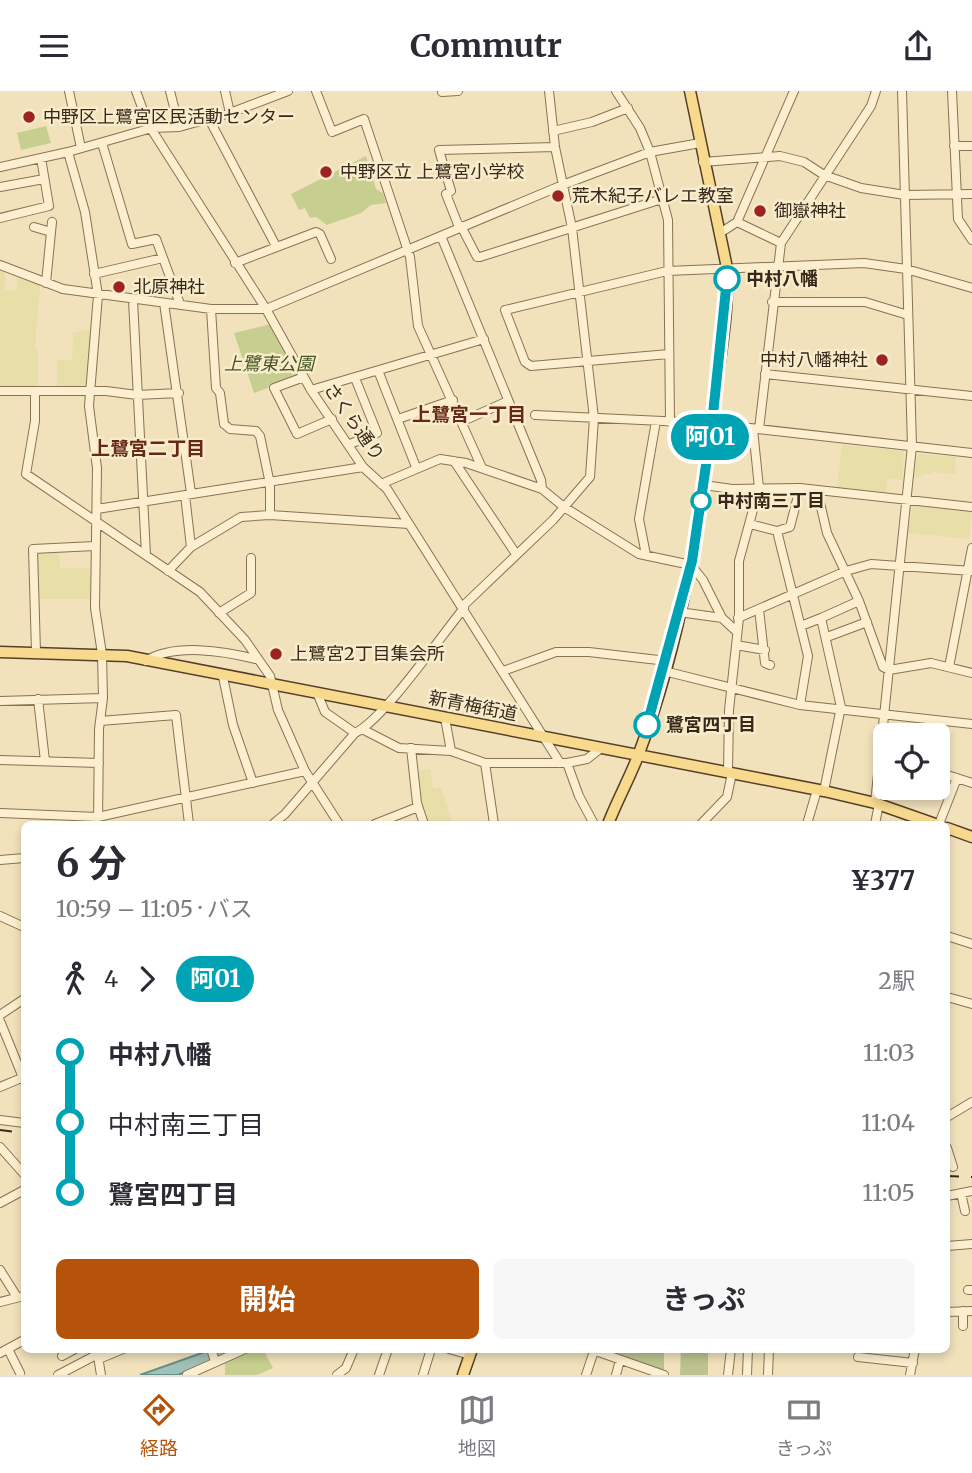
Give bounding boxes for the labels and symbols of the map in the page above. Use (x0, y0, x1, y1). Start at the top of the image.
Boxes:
place label: 中野区上鷺宮区民活動センター (43, 105, 295, 128)
marker: 中野区上鷺宮区民活動センター (21, 109, 37, 125)
place label: 中野区立 上鷺宮小学校 (340, 160, 524, 183)
marker: 中野区立 上鷺宮小学校 (318, 164, 334, 180)
place label: 荒木紀子バレエ教室 (572, 184, 734, 207)
marker: 荒木紀子バレエ教室 (550, 188, 566, 204)
place label: 御嶽神社 (774, 199, 846, 222)
marker: 御嶽神社 (752, 203, 768, 219)
marker: 中村八幡 (714, 266, 740, 292)
place label: 中村八幡 (746, 267, 818, 290)
place label: 北原神社 (133, 275, 205, 298)
marker: 北原神社 (111, 279, 127, 295)
place label: 中村八幡神社 (760, 348, 868, 371)
park label: 上鷺東公園 (224, 352, 317, 375)
marker: 中村八幡神社 (874, 352, 890, 368)
street label: さくら通り (319, 378, 390, 465)
district label: 上鷺宮一丁目 (412, 402, 526, 426)
line badge: 阿01 (670, 414, 750, 460)
district label: 上鷺宮二丁目 (91, 436, 205, 460)
place label: 中村南三丁目 (717, 489, 825, 512)
marker: 中村南三丁目 (691, 491, 711, 511)
place label: 上鷺宮2丁目集会所 (290, 642, 445, 665)
marker: 上鷺宮2丁目集会所 (268, 646, 284, 662)
street label: 新青梅街道 (427, 686, 519, 725)
marker: 鷺宮四丁目 (634, 712, 660, 738)
place label: 鷺宮四丁目 (666, 713, 756, 736)

